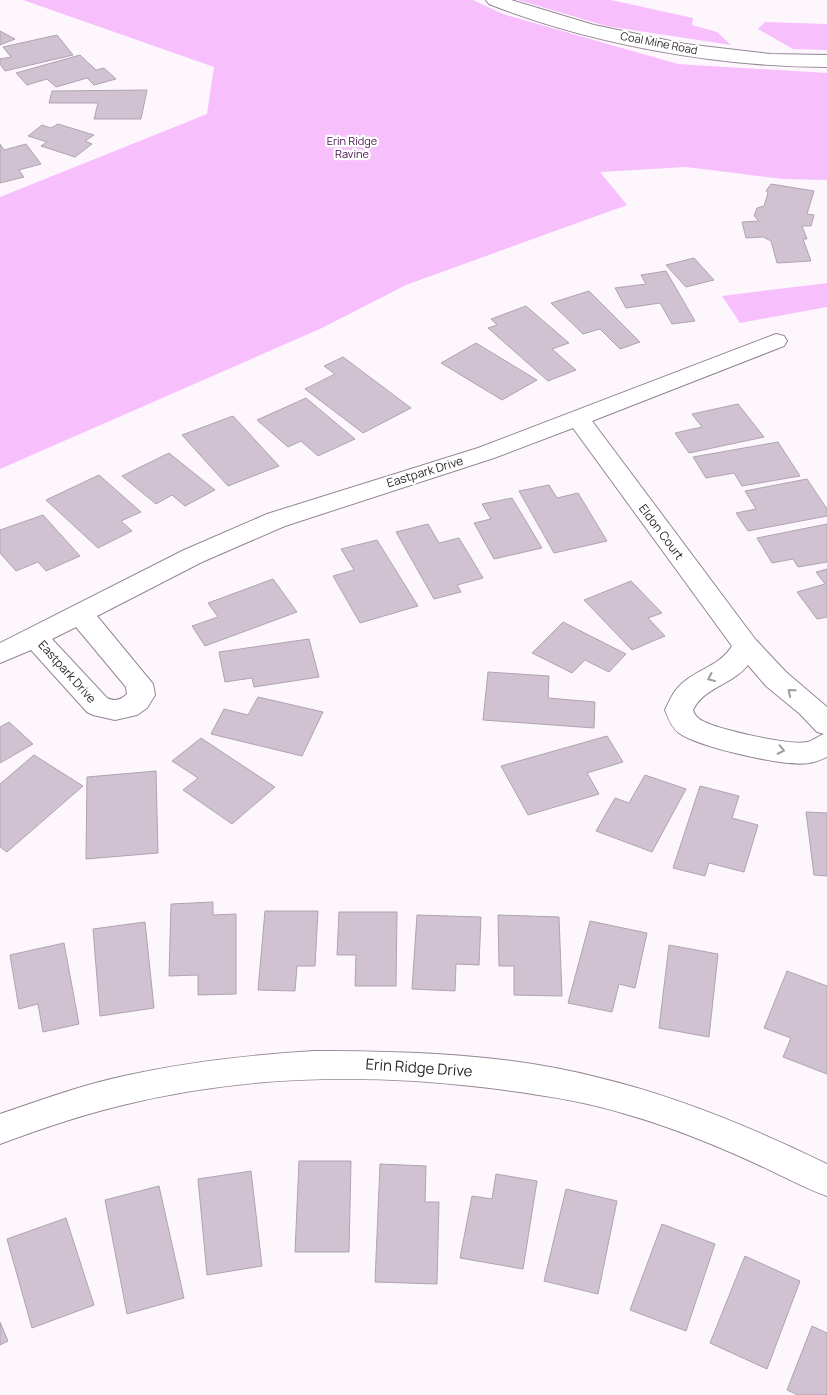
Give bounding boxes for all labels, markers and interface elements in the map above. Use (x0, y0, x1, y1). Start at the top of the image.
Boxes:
street label: Coal Mine Road (619, 28, 699, 57)
park label: Erin Ridge Ravine (327, 133, 378, 161)
street label: Eastpark Drive (385, 452, 465, 491)
street label: Eldon Court (635, 500, 688, 563)
street label: Eastpark Drive (35, 637, 100, 707)
one-way arrow (707, 671, 716, 682)
one-way arrow (788, 689, 797, 698)
one-way arrow (776, 744, 785, 755)
street label: Erin Ridge Drive (365, 1053, 473, 1082)

